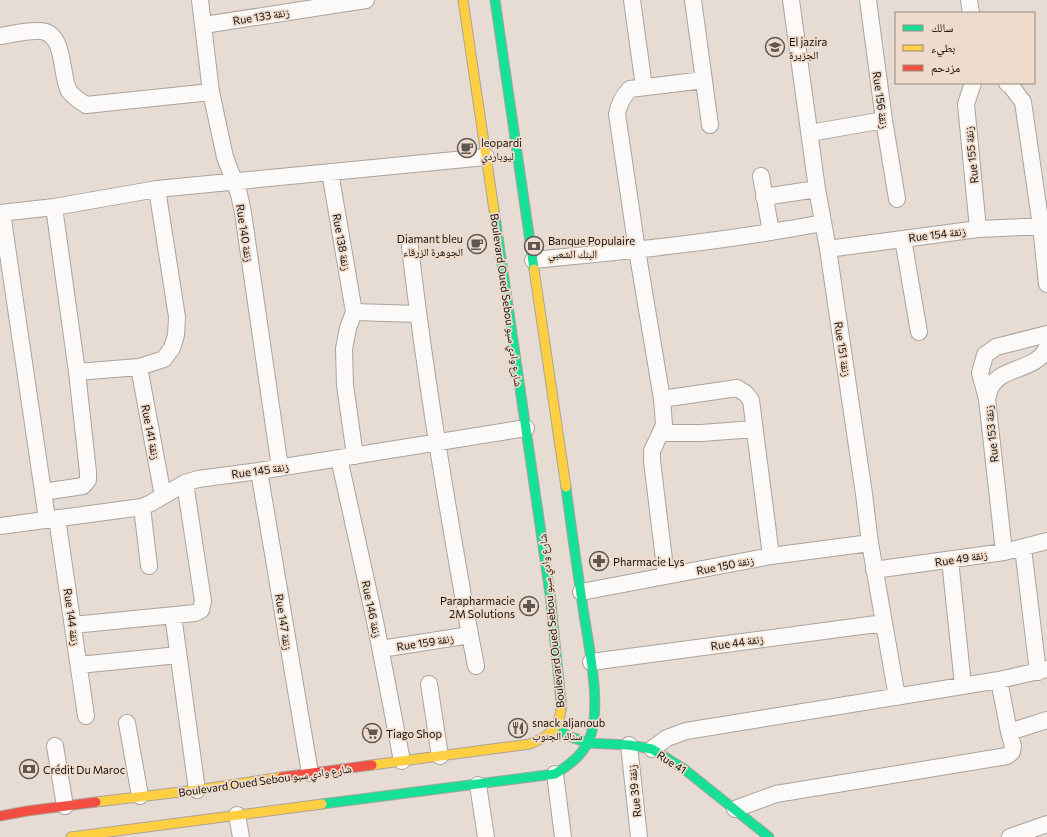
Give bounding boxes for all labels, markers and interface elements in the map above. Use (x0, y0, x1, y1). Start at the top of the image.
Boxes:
street label: Rue 133 زنقة (232, 5, 290, 27)
legend (895, 12, 1035, 84)
text: سالك (931, 20, 953, 34)
place label: El jazira الجزيرة (789, 35, 827, 61)
school or university icon: El jazira الجزيرة (764, 36, 786, 58)
text: بطيء (931, 40, 955, 58)
text: مزدحم (931, 60, 960, 76)
street label: Rue 156 زنقة (871, 71, 891, 129)
street label: Rue 155 زنقة (962, 126, 980, 184)
place label: leopardi ليوباردي (481, 136, 522, 164)
cafe icon: leopardi ليوباردي (456, 137, 478, 159)
street label: Rue 140 زنقة (234, 203, 256, 263)
street label: Rue 138 زنقة (331, 212, 353, 272)
street label: Boulevard Oued Sebou شارع وادي سبو (486, 212, 526, 388)
street label: Rue 154 زنقة (908, 224, 966, 244)
place label: Diamant bleu الجوهرة الزرقاء (397, 232, 463, 258)
cafe icon: Diamant bleu الجوهرة الزرقاء (466, 233, 488, 255)
place label: Banque Populaire البنك الشعبي (548, 234, 635, 262)
bank icon: Banque Populaire البنك الشعبي (523, 235, 545, 257)
street label: Rue 151 زنقة (832, 320, 854, 378)
street label: Rue 141 زنقة (139, 403, 163, 461)
street label: Rue 153 زنقة (982, 405, 1000, 463)
street label: Rue 145 زنقة (231, 460, 289, 480)
street label: Boulevard Oued Sebou شارع وادي سبو (535, 533, 569, 709)
street label: Rue 49 زنقة (934, 547, 988, 569)
pharmacy icon: Pharmacie Lys (588, 550, 610, 572)
street label: Rue 150 زنقة (695, 553, 755, 577)
place label: Pharmacie Lys (613, 555, 685, 568)
street label: Rue 146 زنقة (360, 579, 384, 639)
street label: Rue 144 زنقة (62, 587, 82, 647)
street label: Rue 147 زنقة (273, 593, 295, 651)
place label: Parapharmacie 2M Solutions (440, 594, 515, 620)
pharmacy icon: Parapharmacie 2M Solutions (518, 595, 540, 617)
street label: Rue 159 زنقة (396, 631, 454, 653)
street label: Rue 44 زنقة (710, 632, 764, 652)
place label: snack aljanoub سناك الجنوب (532, 716, 605, 742)
restaurant icon: snack aljanoub سناك الجنوب (507, 717, 529, 739)
supermarket icon: Tiago Shop (361, 722, 383, 744)
place label: Tiago Shop (386, 727, 442, 740)
street label: Rue 41 (655, 748, 689, 776)
bank icon: Crédit Du Maroc (18, 758, 40, 780)
street label: Boulevard Oued Sebou شارع وادي سبو (177, 761, 353, 801)
place label: Crédit Du Maroc (43, 763, 125, 776)
street label: Rue 39 زنقة (625, 764, 643, 818)

